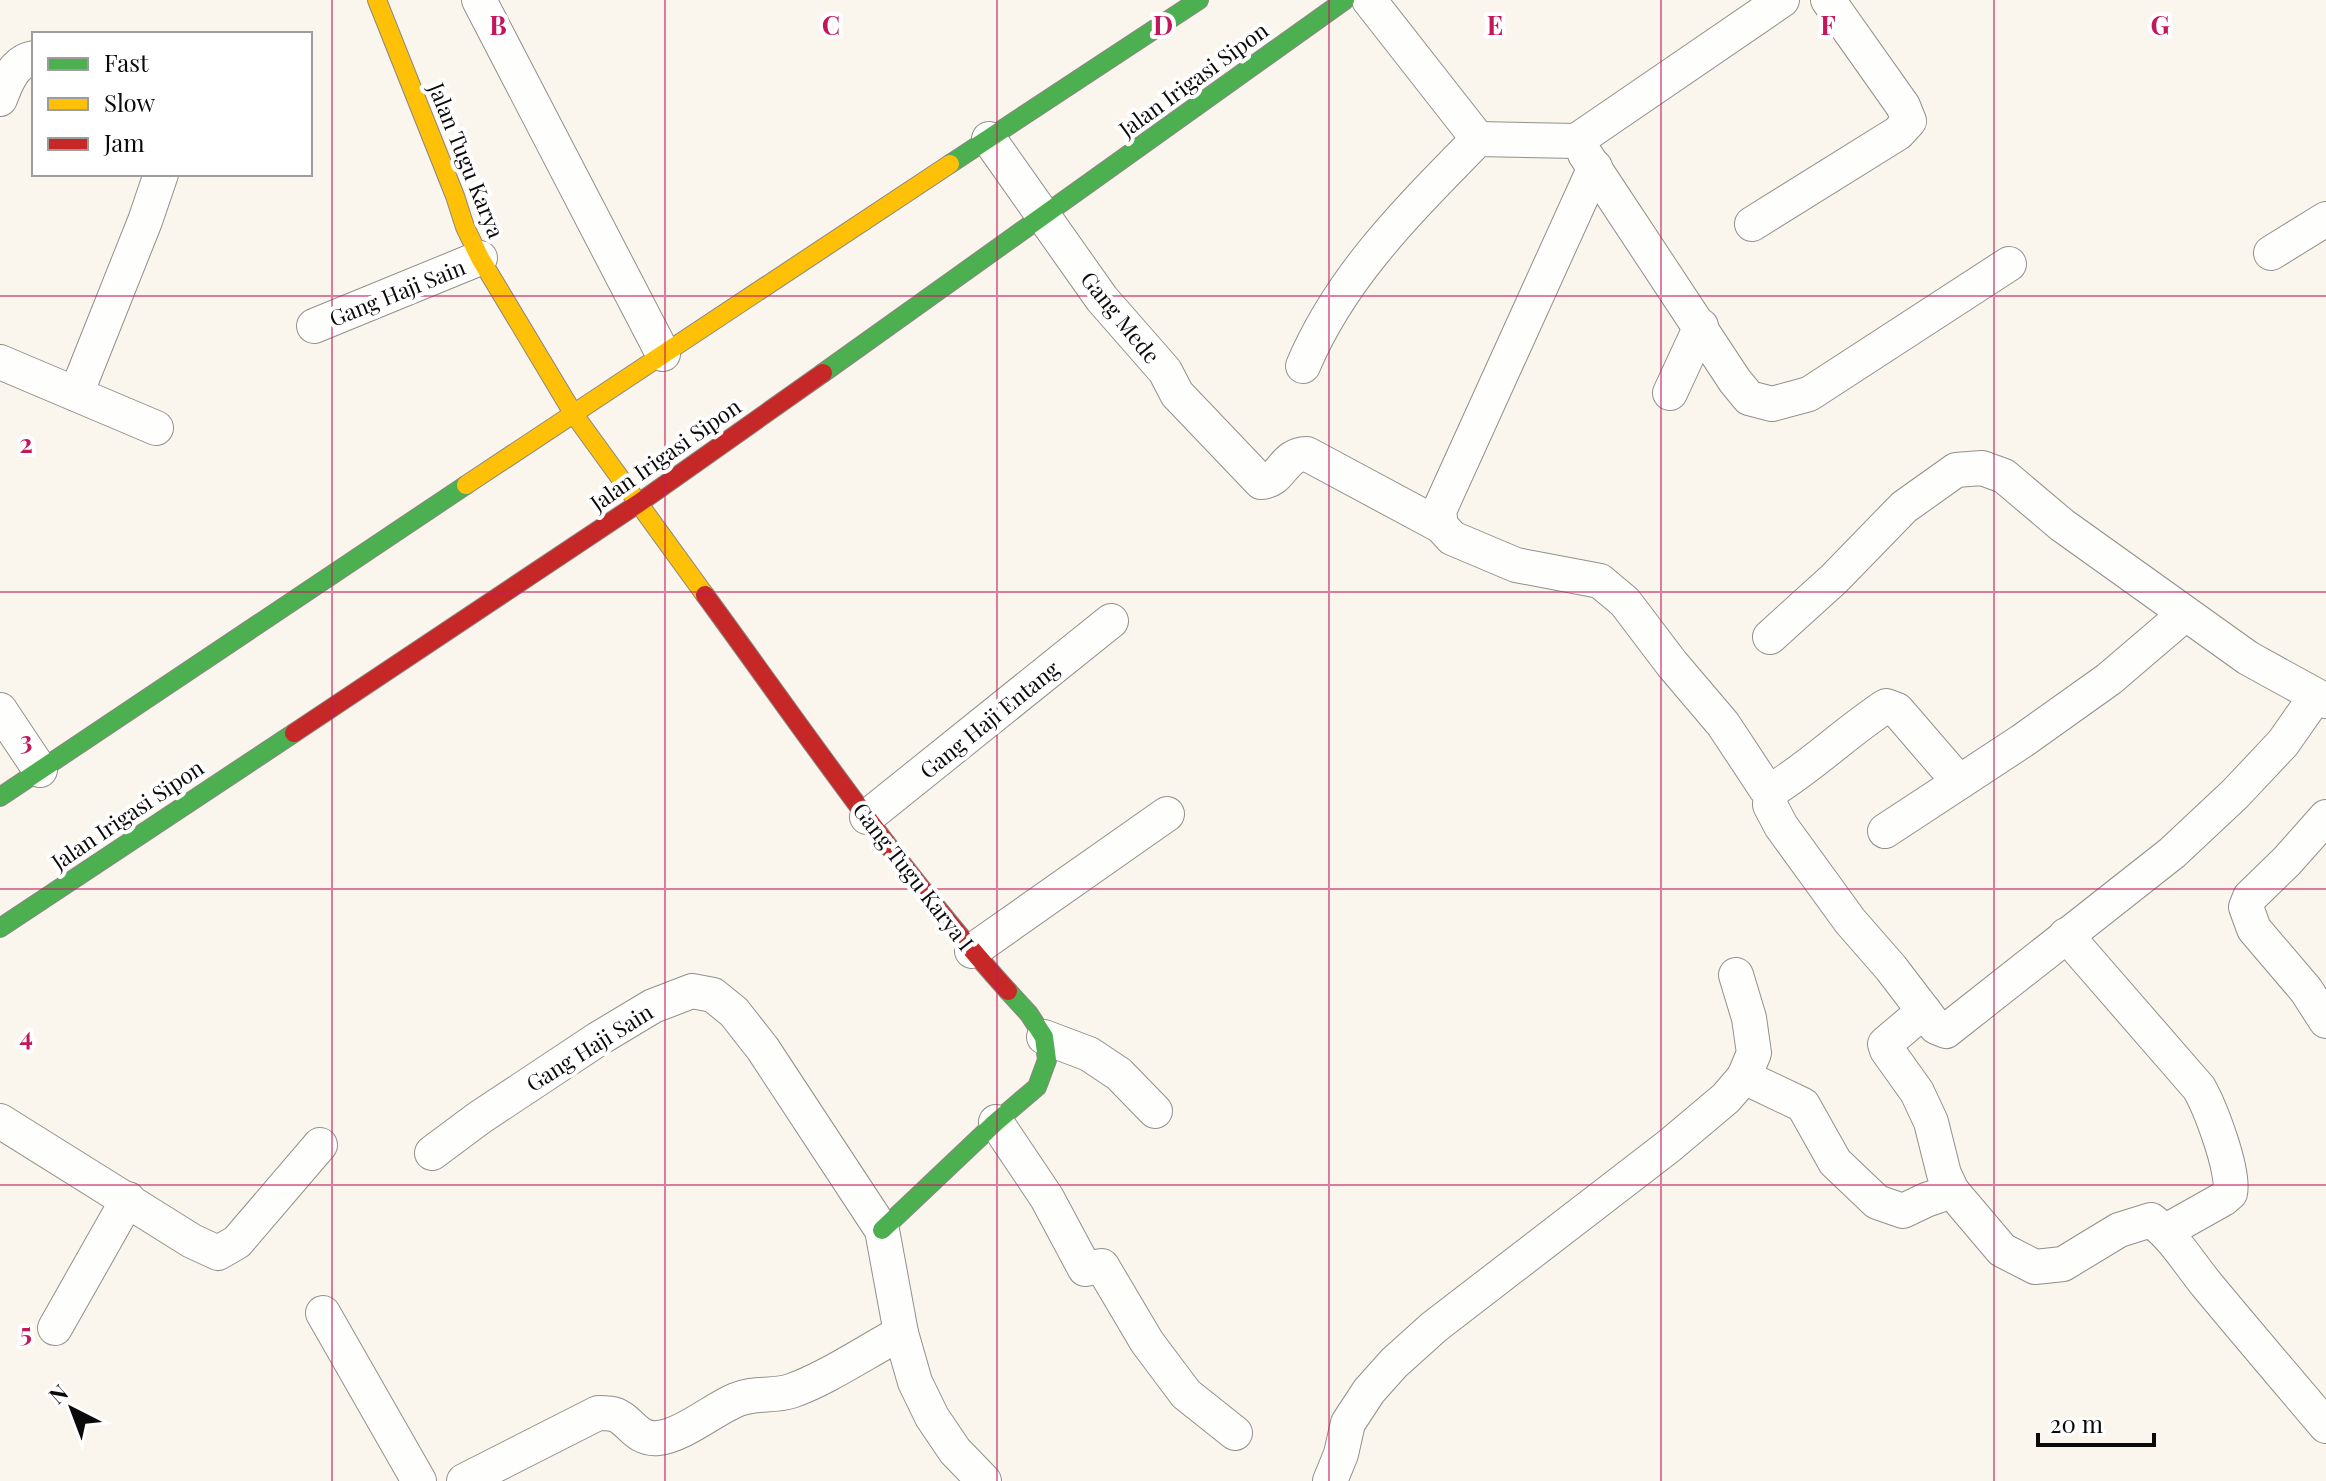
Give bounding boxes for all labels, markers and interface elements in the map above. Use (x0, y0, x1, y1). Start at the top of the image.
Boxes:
text: B (489, 7, 507, 42)
text: C (822, 7, 840, 42)
text: D (1153, 7, 1173, 42)
text: E (1487, 7, 1503, 42)
text: F (1820, 7, 1836, 42)
text: G (2150, 7, 2170, 42)
street label: Jalan Irigasi Sipon (1112, 15, 1274, 144)
legend (32, 32, 312, 176)
text: Fast (104, 46, 149, 78)
street label: Jalan Tugu Karya (422, 77, 512, 242)
text: Slow (104, 86, 156, 118)
text: Jam (103, 126, 145, 158)
street label: Gang Haji Sain (325, 251, 469, 333)
street label: Gang Mede (1075, 265, 1167, 369)
street label: Jalan Irigasi Sipon (583, 391, 746, 518)
text: 2 (19, 425, 33, 460)
street label: Gang Haji Entang (913, 653, 1065, 785)
text: 3 (20, 722, 32, 757)
street label: Jalan Irigasi Sipon (44, 752, 209, 877)
street label: Gang Tugu Karya I (847, 796, 981, 956)
street label: Gang Haji Sain (520, 996, 658, 1098)
text: 4 (19, 1018, 33, 1053)
text: 5 (20, 1314, 32, 1349)
north arrow (32, 1369, 112, 1449)
text: N (42, 1377, 74, 1410)
scale bar (2038, 1397, 2154, 1447)
text: 20 m (2050, 1407, 2103, 1439)

